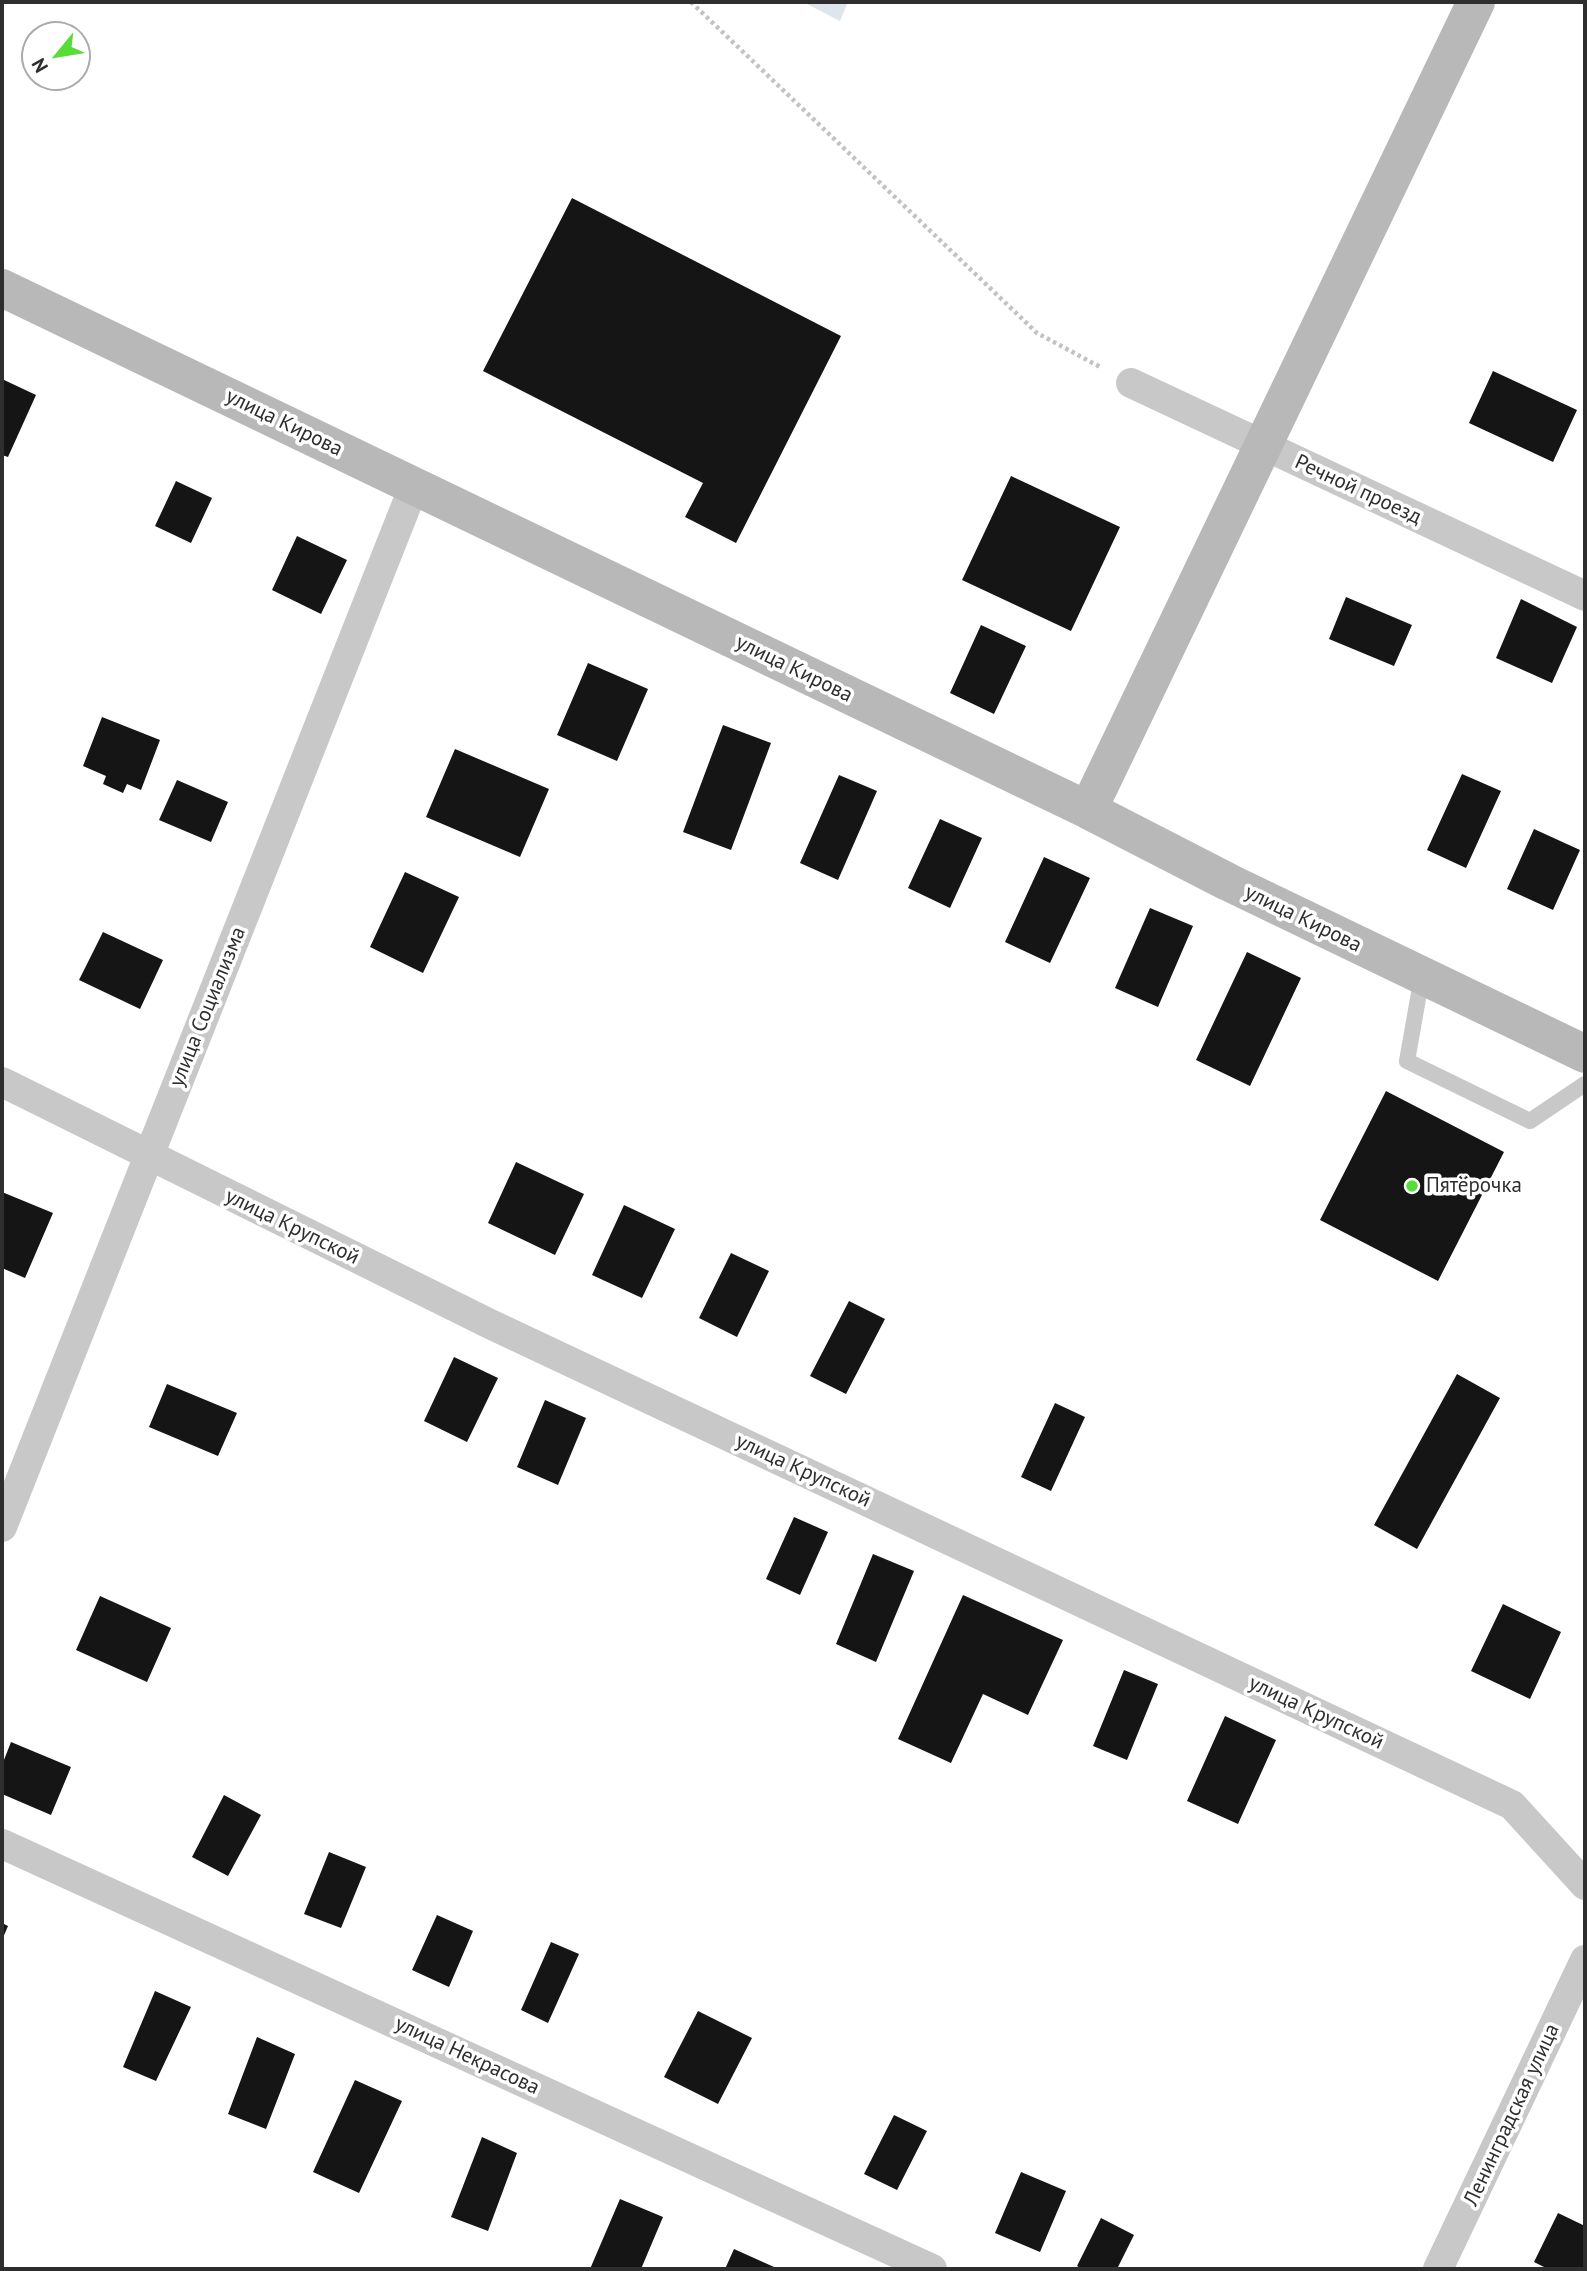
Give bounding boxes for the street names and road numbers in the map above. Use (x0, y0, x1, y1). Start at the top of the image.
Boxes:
street label: улица Кирова (221, 384, 347, 462)
street label: Речной проезд (1291, 450, 1425, 530)
street label: улица Кирова (731, 630, 857, 708)
street label: улица Кирова (1240, 880, 1366, 958)
street label: улица Социализма (164, 923, 252, 1091)
street label: улица Крупской (221, 1184, 363, 1270)
street label: улица Крупской (732, 1429, 874, 1513)
street label: улица Крупской (1245, 1671, 1387, 1755)
street label: улица Некрасова (391, 2011, 543, 2101)
street label: Ленинградская улица (1459, 2020, 1565, 2210)

